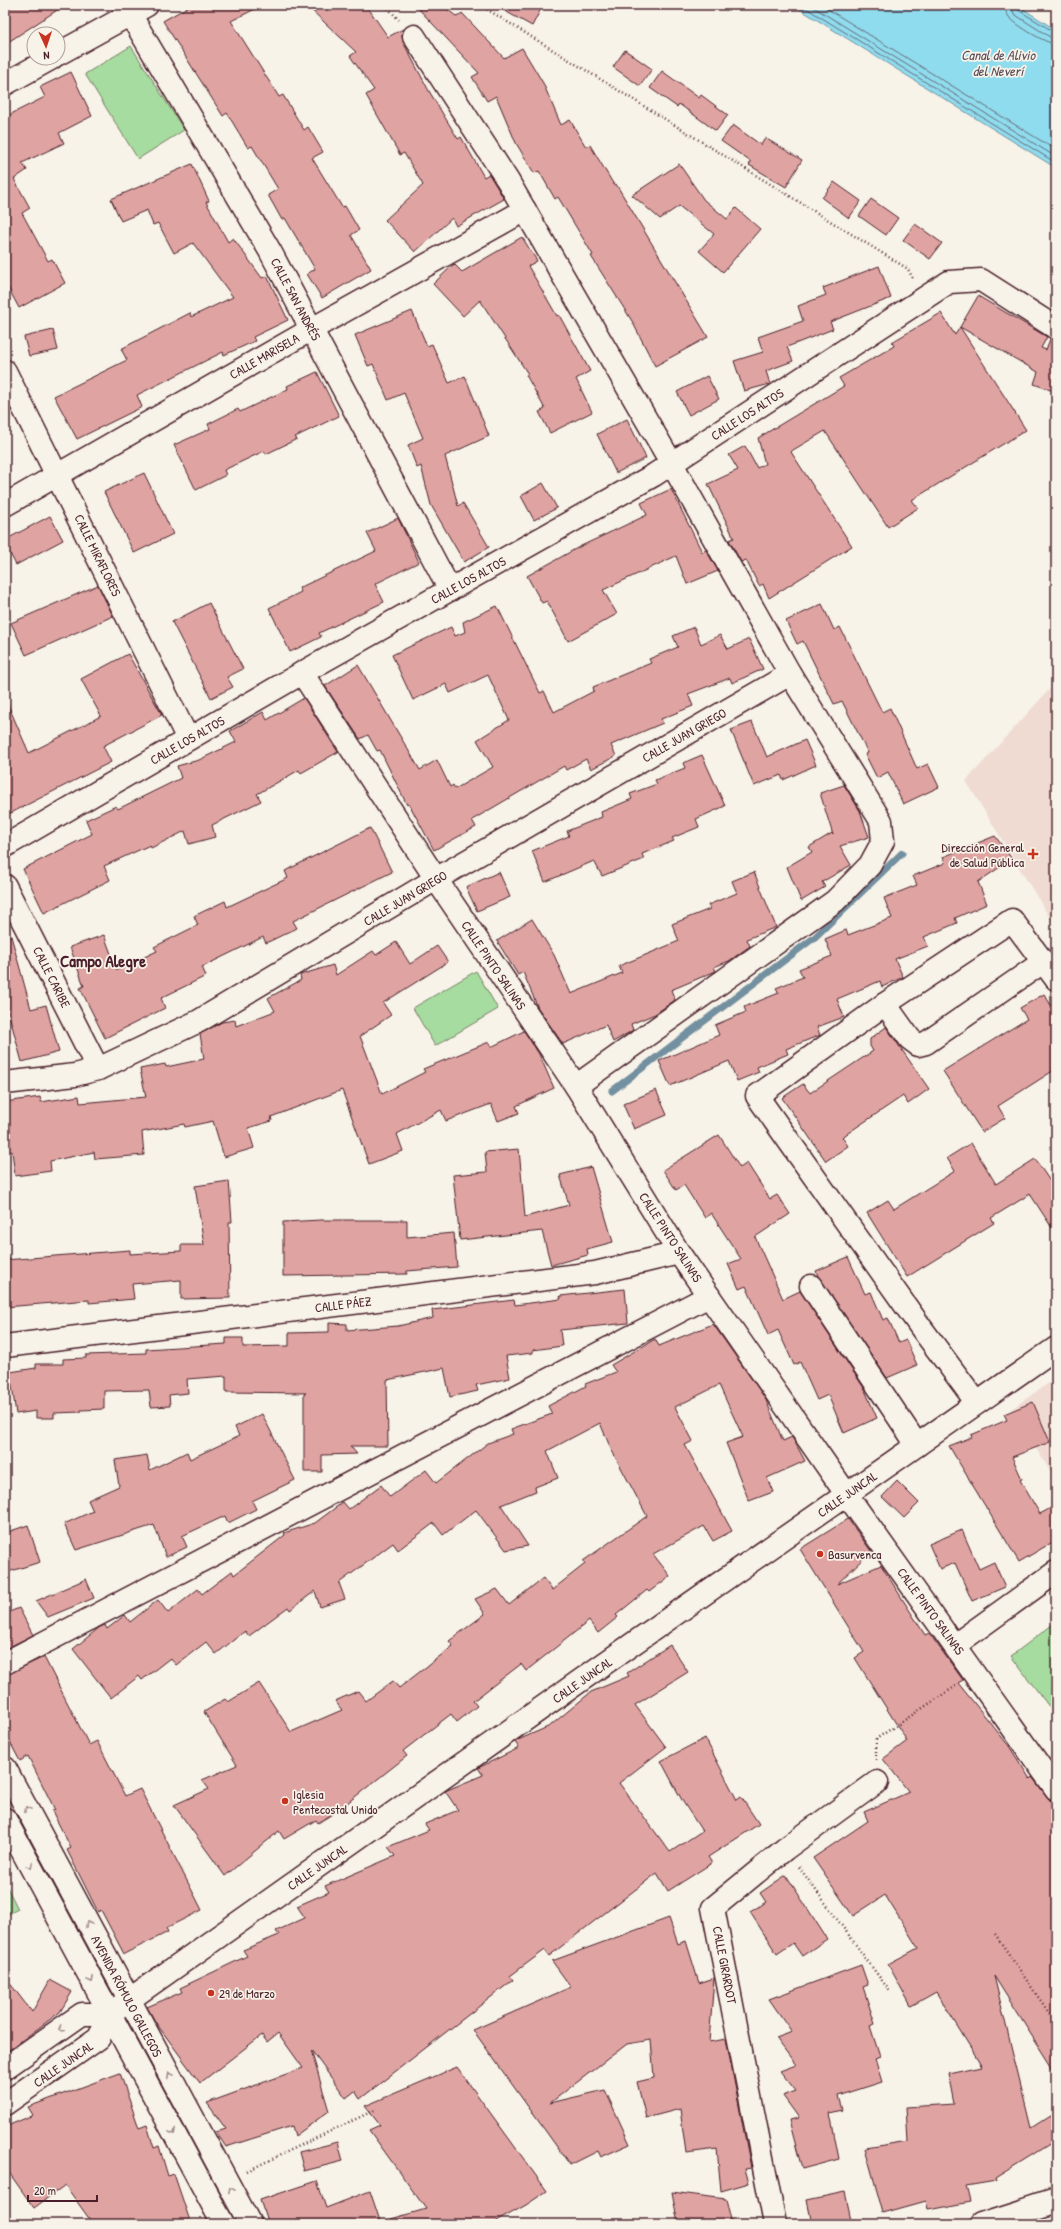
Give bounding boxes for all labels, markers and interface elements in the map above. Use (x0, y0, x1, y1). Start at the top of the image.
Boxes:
north arrow (26, 26, 66, 66)
water label: Canal de Alivio del Neverí (961, 45, 1036, 80)
text: N (43, 49, 50, 63)
street label: CALLE SAN ANDRÉS (267, 255, 325, 343)
street label: CALLE MARISELA (226, 328, 303, 383)
street label: CALLE LOS ALTOS (707, 384, 787, 444)
street label: CALLE MIRAFLORES (70, 511, 126, 599)
street label: CALLE LOS ALTOS (427, 552, 509, 608)
street label: CALLE JUAN GRIEGO (639, 704, 729, 766)
street label: CALLE LOS ALTOS (146, 711, 228, 769)
place label: Dirección General de Salud Pública (942, 838, 1025, 871)
marker: Dirección General de Salud Pública (1027, 848, 1039, 860)
street label: CALLE JUAN GRIEGO (360, 866, 450, 930)
street label: CALLE PINTO SALINAS (458, 917, 531, 1013)
street label: CALLE CARIBE (29, 943, 75, 1011)
district label: Campo Alegre (60, 949, 146, 973)
street label: CALLE PINTO SALINAS (635, 1189, 707, 1285)
street label: CALLE PÁEZ (314, 1292, 373, 1316)
street label: CALLE JUNCAL (814, 1467, 881, 1521)
place label: Basurvenca (828, 1545, 881, 1563)
marker: Basurvenca (815, 1549, 825, 1559)
street label: CALLE PINTO SALINAS (893, 1564, 969, 1658)
street label: CALLE JUNCAL (549, 1653, 616, 1707)
place label: Iglesia Pentecostal Unido (293, 1785, 378, 1818)
marker: Iglesia Pentecostal Unido (280, 1796, 290, 1806)
one-way arrow (24, 1806, 31, 1813)
street label: CALLE JUNCAL (284, 1840, 351, 1894)
one-way arrow (25, 1862, 33, 1869)
one-way arrow (85, 1921, 93, 1928)
street label: CALLE GIRARDOT (709, 1925, 742, 2006)
street label: AVENIDA RÓMULO GALLEGOS (87, 1932, 167, 2060)
one-way arrow (87, 1976, 94, 1984)
place label: 29 de Marzo (219, 1984, 275, 2002)
marker: 29 de Marzo (206, 1988, 216, 1998)
one-way arrow (58, 2024, 65, 2032)
street label: CALLE JUNCAL (30, 2037, 97, 2091)
one-way arrow (167, 2072, 174, 2079)
one-way arrow (168, 2128, 176, 2135)
scale bar (28, 2177, 97, 2203)
text: 20 m (34, 2182, 56, 2199)
one-way arrow (229, 2186, 236, 2194)

